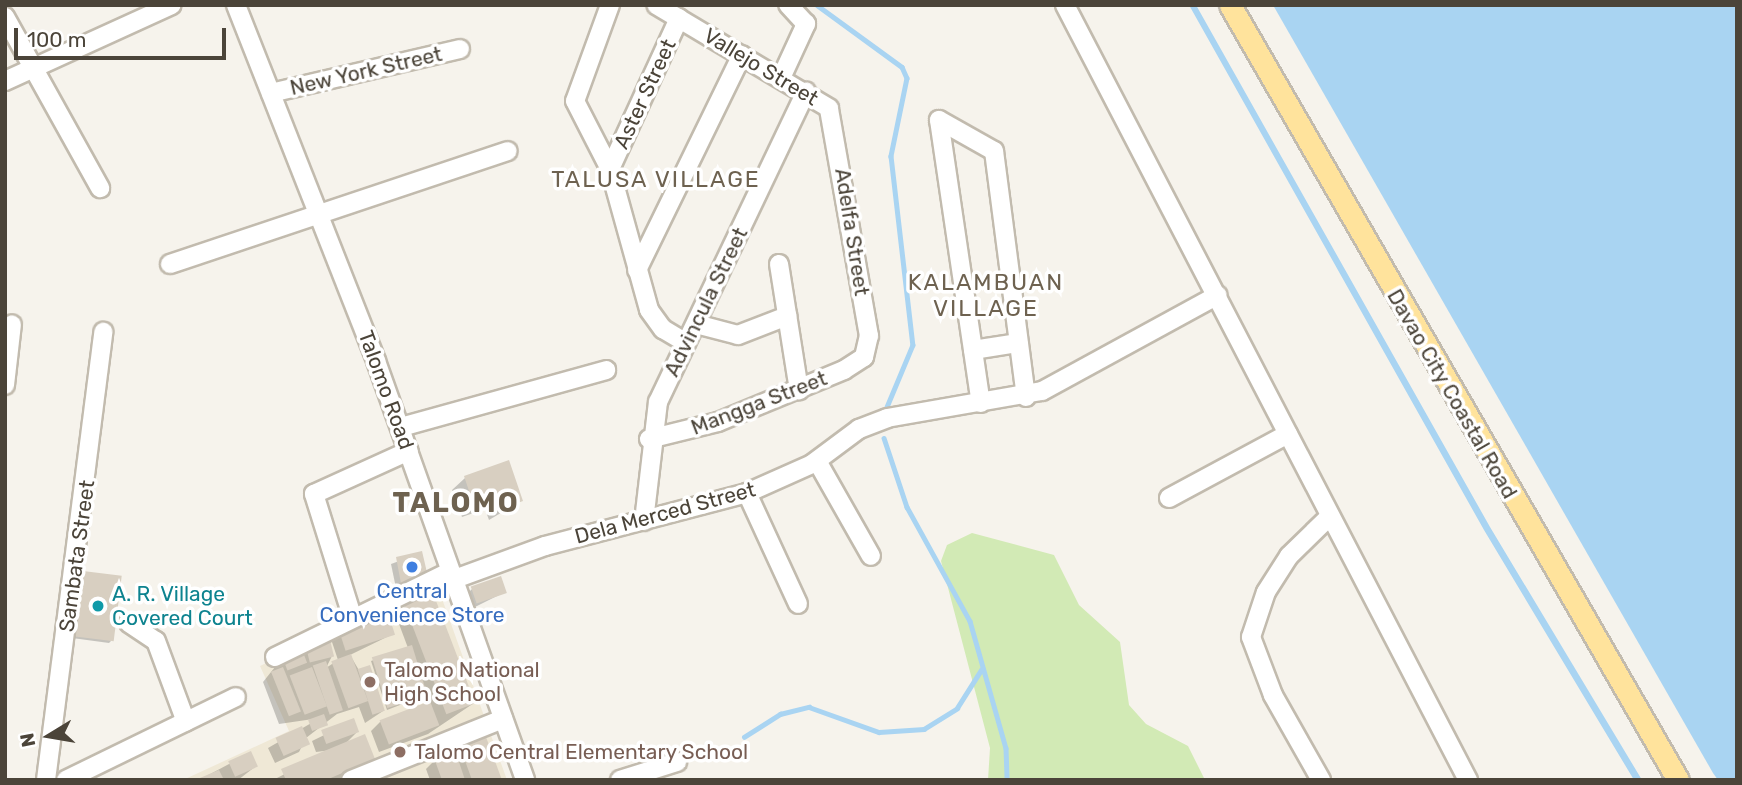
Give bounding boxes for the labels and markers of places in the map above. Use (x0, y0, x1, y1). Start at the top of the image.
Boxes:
marker: Central Convenience Store (404, 559, 420, 575)
place label: Central Convenience Store (319, 578, 505, 628)
place label: A. R. Village Covered Court (112, 581, 253, 631)
marker: A. R. Village Covered Court (90, 598, 106, 614)
place label: Talomo National High School (384, 657, 540, 707)
marker: Talomo National High School (362, 674, 378, 690)
place label: Talomo Central Elementary School (414, 739, 749, 765)
marker: Talomo Central Elementary School (392, 744, 408, 760)

